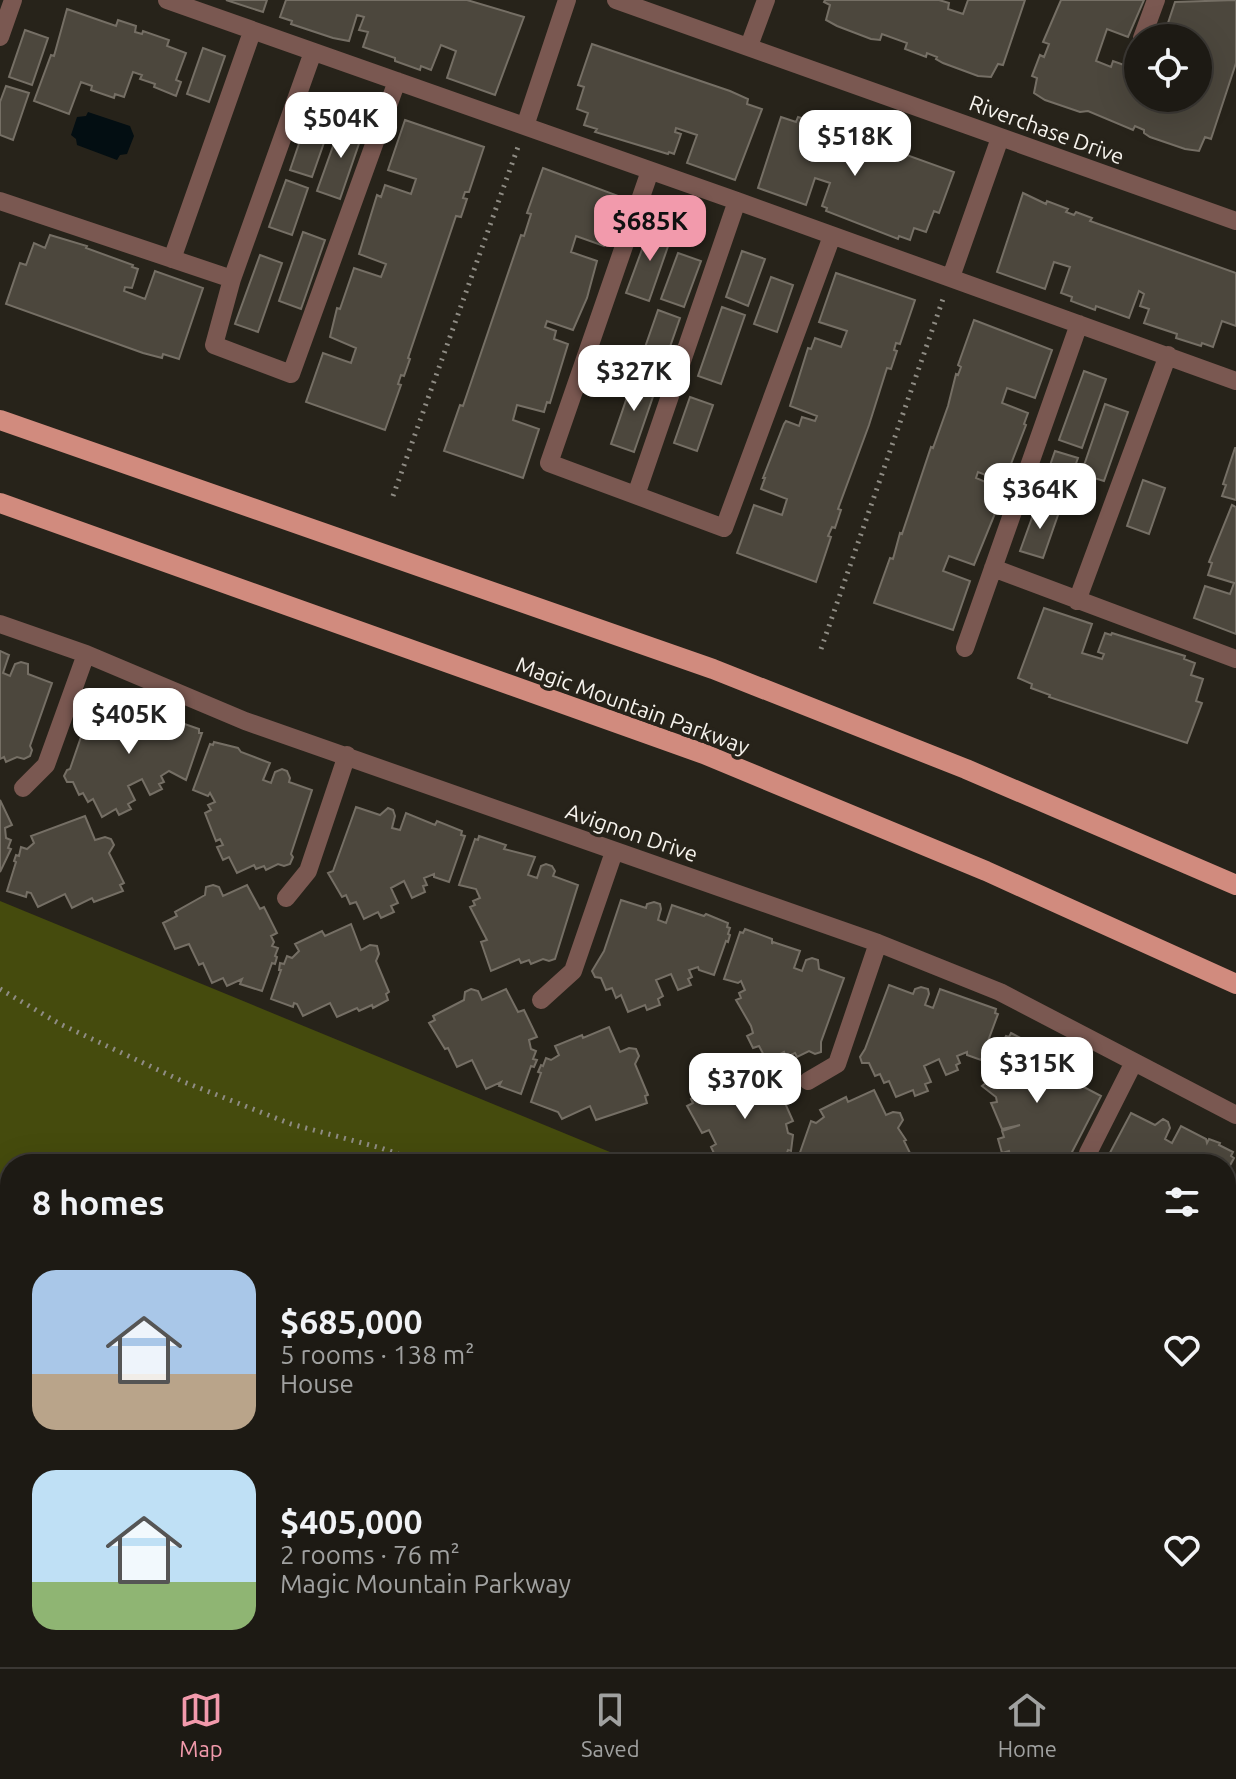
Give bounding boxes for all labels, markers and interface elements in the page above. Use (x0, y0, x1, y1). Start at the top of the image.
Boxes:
map controls (1124, 24, 1212, 112)
button: locate (1124, 24, 1212, 112)
street label: Riverchase Drive (966, 89, 1128, 169)
pin: $504K (285, 92, 397, 160)
text: $504K (303, 103, 379, 132)
pin: $518K (799, 110, 911, 178)
text: $518K (817, 121, 893, 150)
pin: $685K (594, 195, 706, 263)
text: $685K (612, 206, 688, 235)
pin: $327K (578, 345, 690, 413)
text: $327K (596, 356, 672, 385)
pin: $364K (984, 463, 1096, 531)
text: $364K (1002, 474, 1078, 503)
street label: Magic Mountain Parkway (513, 651, 753, 759)
pin: $405K (73, 688, 185, 756)
text: $405K (91, 699, 167, 728)
street label: Avignon Drive (563, 798, 701, 866)
pin: $315K (981, 1037, 1093, 1105)
text: $315K (999, 1048, 1075, 1077)
pin: $370K (689, 1053, 801, 1121)
text: $370K (707, 1064, 783, 1093)
icon: filters (1160, 1180, 1204, 1224)
text: 8 homes (32, 1183, 165, 1221)
icon: home (96, 1302, 192, 1398)
text: $685,000 (280, 1302, 423, 1340)
icon: heart (1160, 1328, 1204, 1372)
text: 5 rooms · 138 m² (280, 1340, 475, 1369)
text: House (280, 1369, 354, 1398)
icon: home (96, 1502, 192, 1598)
text: $405,000 (280, 1502, 423, 1540)
icon: heart (1160, 1528, 1204, 1572)
text: 2 rooms · 76 m² (280, 1540, 460, 1569)
text: Magic Mountain Parkway (280, 1569, 571, 1598)
tab: Map (179, 1688, 223, 1761)
tab: Saved (581, 1688, 640, 1761)
tab: Home (998, 1688, 1057, 1761)

